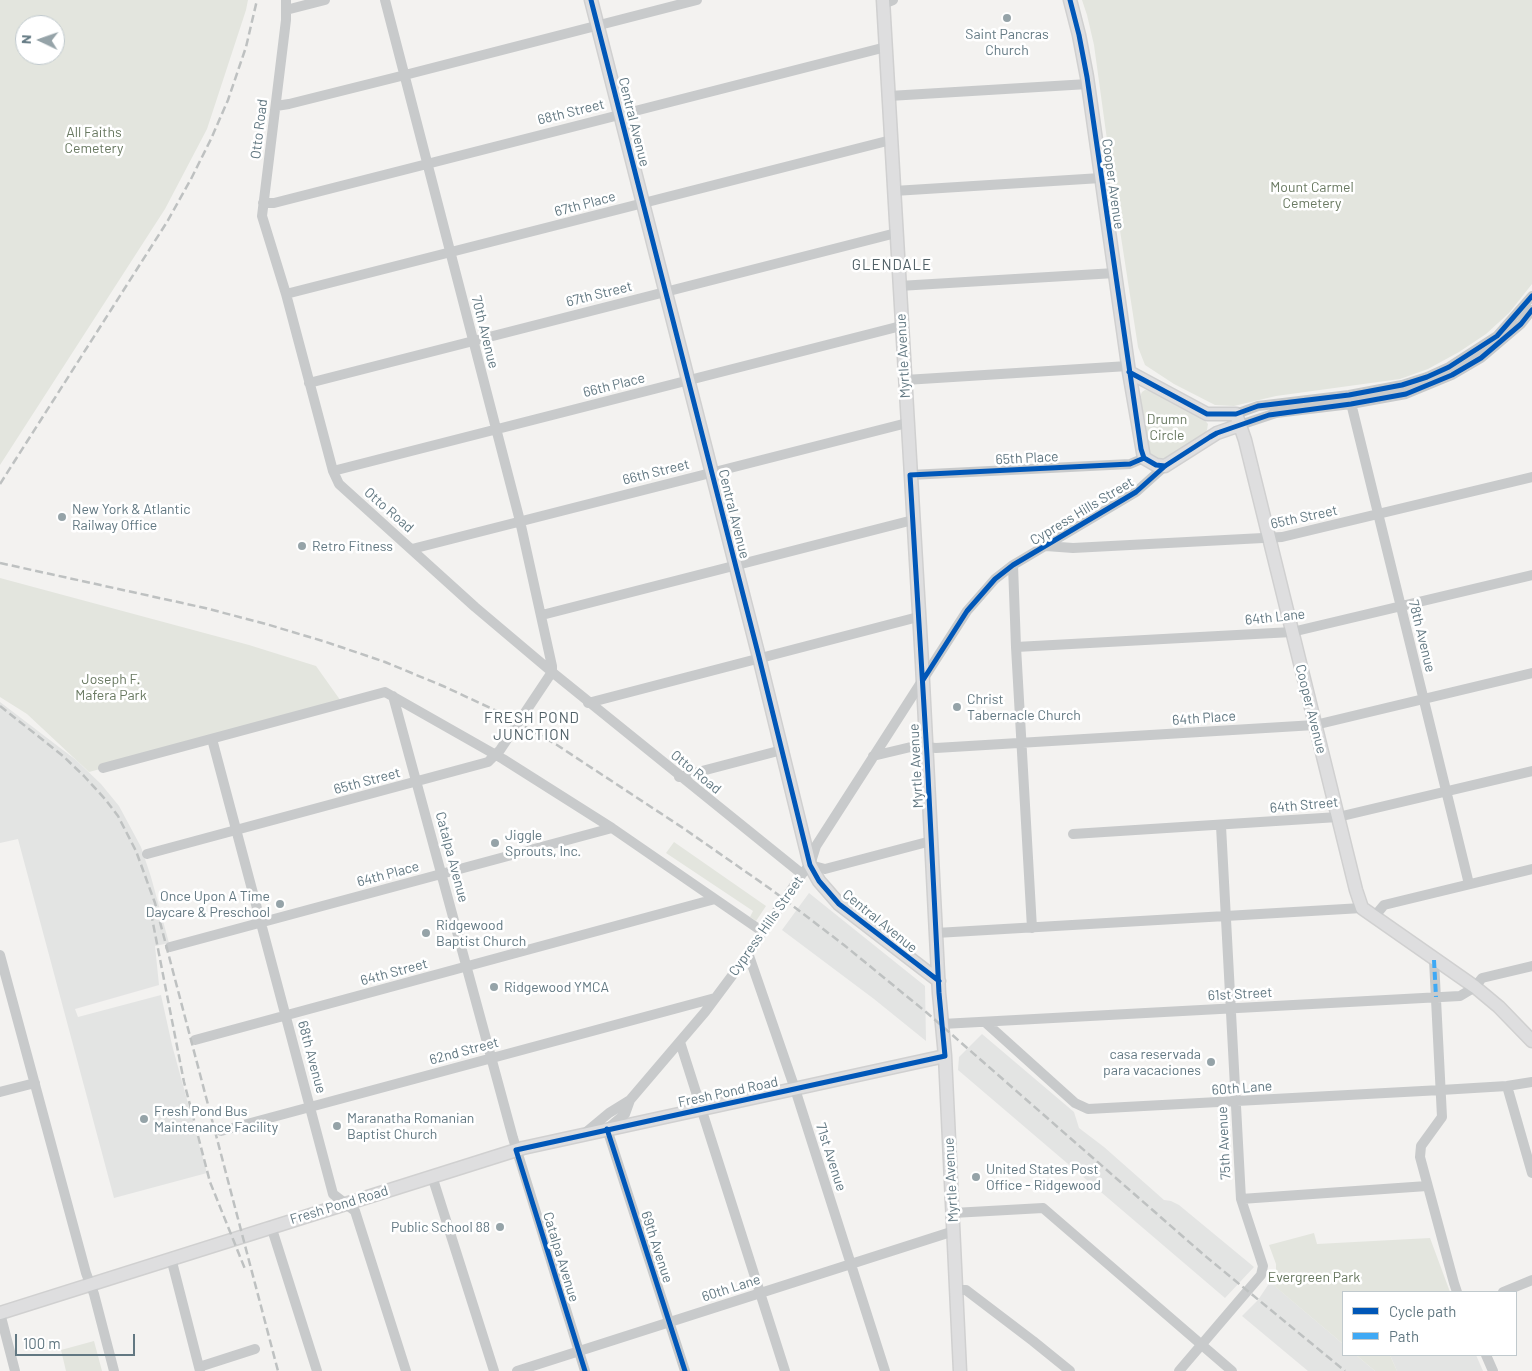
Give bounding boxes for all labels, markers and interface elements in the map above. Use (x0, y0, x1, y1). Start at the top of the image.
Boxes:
marker: Saint Pancras Church (1001, 12, 1013, 24)
north arrow (15, 15, 65, 65)
place label: Saint Pancras Church (965, 26, 1049, 58)
text: N (17, 34, 34, 44)
street label: Central Avenue (615, 76, 653, 168)
street label: 68th Street (536, 96, 606, 128)
street label: Otto Road (247, 98, 271, 160)
park label: All Faiths Cemetery (64, 124, 124, 156)
street label: Cooper Avenue (1098, 138, 1128, 230)
park label: Mount Carmel Cemetery (1270, 179, 1354, 212)
street label: 67th Place (553, 188, 617, 220)
district label: GLENDALE (851, 256, 933, 274)
street label: 67th Street (564, 278, 634, 310)
street label: 70th Avenue (468, 294, 502, 370)
street label: Myrtle Avenue (892, 313, 914, 399)
street label: 66th Place (581, 369, 647, 401)
park label: Drumn Circle (1147, 411, 1187, 444)
street label: 65th Place (995, 448, 1059, 468)
street label: 66th Street (621, 456, 691, 488)
street label: Central Avenue (715, 468, 753, 560)
street label: Cypress Hills Street (1027, 473, 1137, 549)
street label: Otto Road (361, 484, 417, 536)
place label: New York & Atlantic Railway Office (72, 501, 191, 534)
street label: 65th Street (1269, 502, 1339, 532)
marker: New York & Atlantic Railway Office (56, 511, 68, 523)
place label: Retro Fitness (312, 538, 393, 554)
marker: Retro Fitness (296, 540, 308, 552)
street label: 78th Avenue (1405, 598, 1439, 674)
street label: 64th Lane (1244, 605, 1306, 629)
street label: Cooper Avenue (1292, 663, 1330, 755)
park label: Joseph F. Mafera Park (75, 671, 147, 704)
place label: Christ Tabernacle Church (967, 691, 1081, 724)
marker: Christ Tabernacle Church (951, 701, 963, 713)
street label: 64th Place (1172, 707, 1236, 729)
district label: FRESH POND JUNCTION (483, 709, 581, 744)
street label: Myrtle Avenue (905, 723, 927, 809)
street label: Otto Road (667, 747, 725, 797)
street label: 65th Street (332, 764, 402, 798)
street label: 64th Street (1269, 794, 1339, 816)
street label: Catalpa Avenue (432, 810, 472, 904)
place label: Jiggle Sprouts, Inc. (505, 827, 581, 860)
marker: Jiggle Sprouts, Inc. (489, 837, 501, 849)
street label: 64th Place (355, 858, 421, 890)
street label: Cypress Hills Street (725, 873, 807, 979)
street label: Central Avenue (839, 886, 921, 956)
place label: Once Upon A Time Daycare & Preschool (146, 888, 270, 920)
marker: Once Upon A Time Daycare & Preschool (274, 898, 286, 910)
place label: Ridgewood Baptist Church (436, 917, 526, 950)
marker: Ridgewood Baptist Church (420, 927, 432, 939)
street label: 64th Street (359, 955, 429, 989)
place label: Ridgewood YMCA (504, 979, 609, 995)
marker: Ridgewood YMCA (488, 981, 500, 993)
street label: 61st Street (1207, 984, 1273, 1004)
street label: 68th Avenue (294, 1019, 330, 1095)
street label: 62nd Street (428, 1034, 500, 1068)
place label: casa reservada para vacaciones (1103, 1046, 1201, 1078)
marker: casa reservada para vacaciones (1205, 1056, 1217, 1068)
street label: Fresh Pond Road (676, 1073, 780, 1111)
street label: 60th Lane (1211, 1078, 1273, 1098)
place label: Fresh Pond Bus Maintenance Facility (154, 1103, 278, 1136)
street label: 75th Avenue (1214, 1106, 1234, 1180)
place label: Maranatha Romanian Baptist Church (347, 1110, 474, 1142)
marker: Fresh Pond Bus Maintenance Facility (138, 1113, 150, 1125)
marker: Maranatha Romanian Baptist Church (331, 1120, 343, 1132)
street label: 71st Avenue (812, 1121, 850, 1193)
street label: Myrtle Avenue (940, 1137, 962, 1223)
place label: United States Post Office - Ridgewood (986, 1161, 1101, 1194)
marker: United States Post Office - Ridgewood (970, 1171, 982, 1183)
street label: Fresh Pond Road (288, 1182, 390, 1228)
street label: 69th Avenue (638, 1209, 676, 1285)
street label: Catalpa Avenue (539, 1210, 583, 1304)
place label: Public School 88 (391, 1219, 490, 1235)
marker: Public School 88 (494, 1221, 506, 1233)
park label: Evergreen Park (1268, 1269, 1360, 1285)
street label: 60th Lane (700, 1271, 762, 1305)
legend (1342, 1291, 1517, 1356)
text: Cycle path (1389, 1302, 1456, 1320)
scale bar (18, 1324, 138, 1356)
text: Path (1389, 1327, 1419, 1345)
text: 100 m (23, 1334, 61, 1352)

